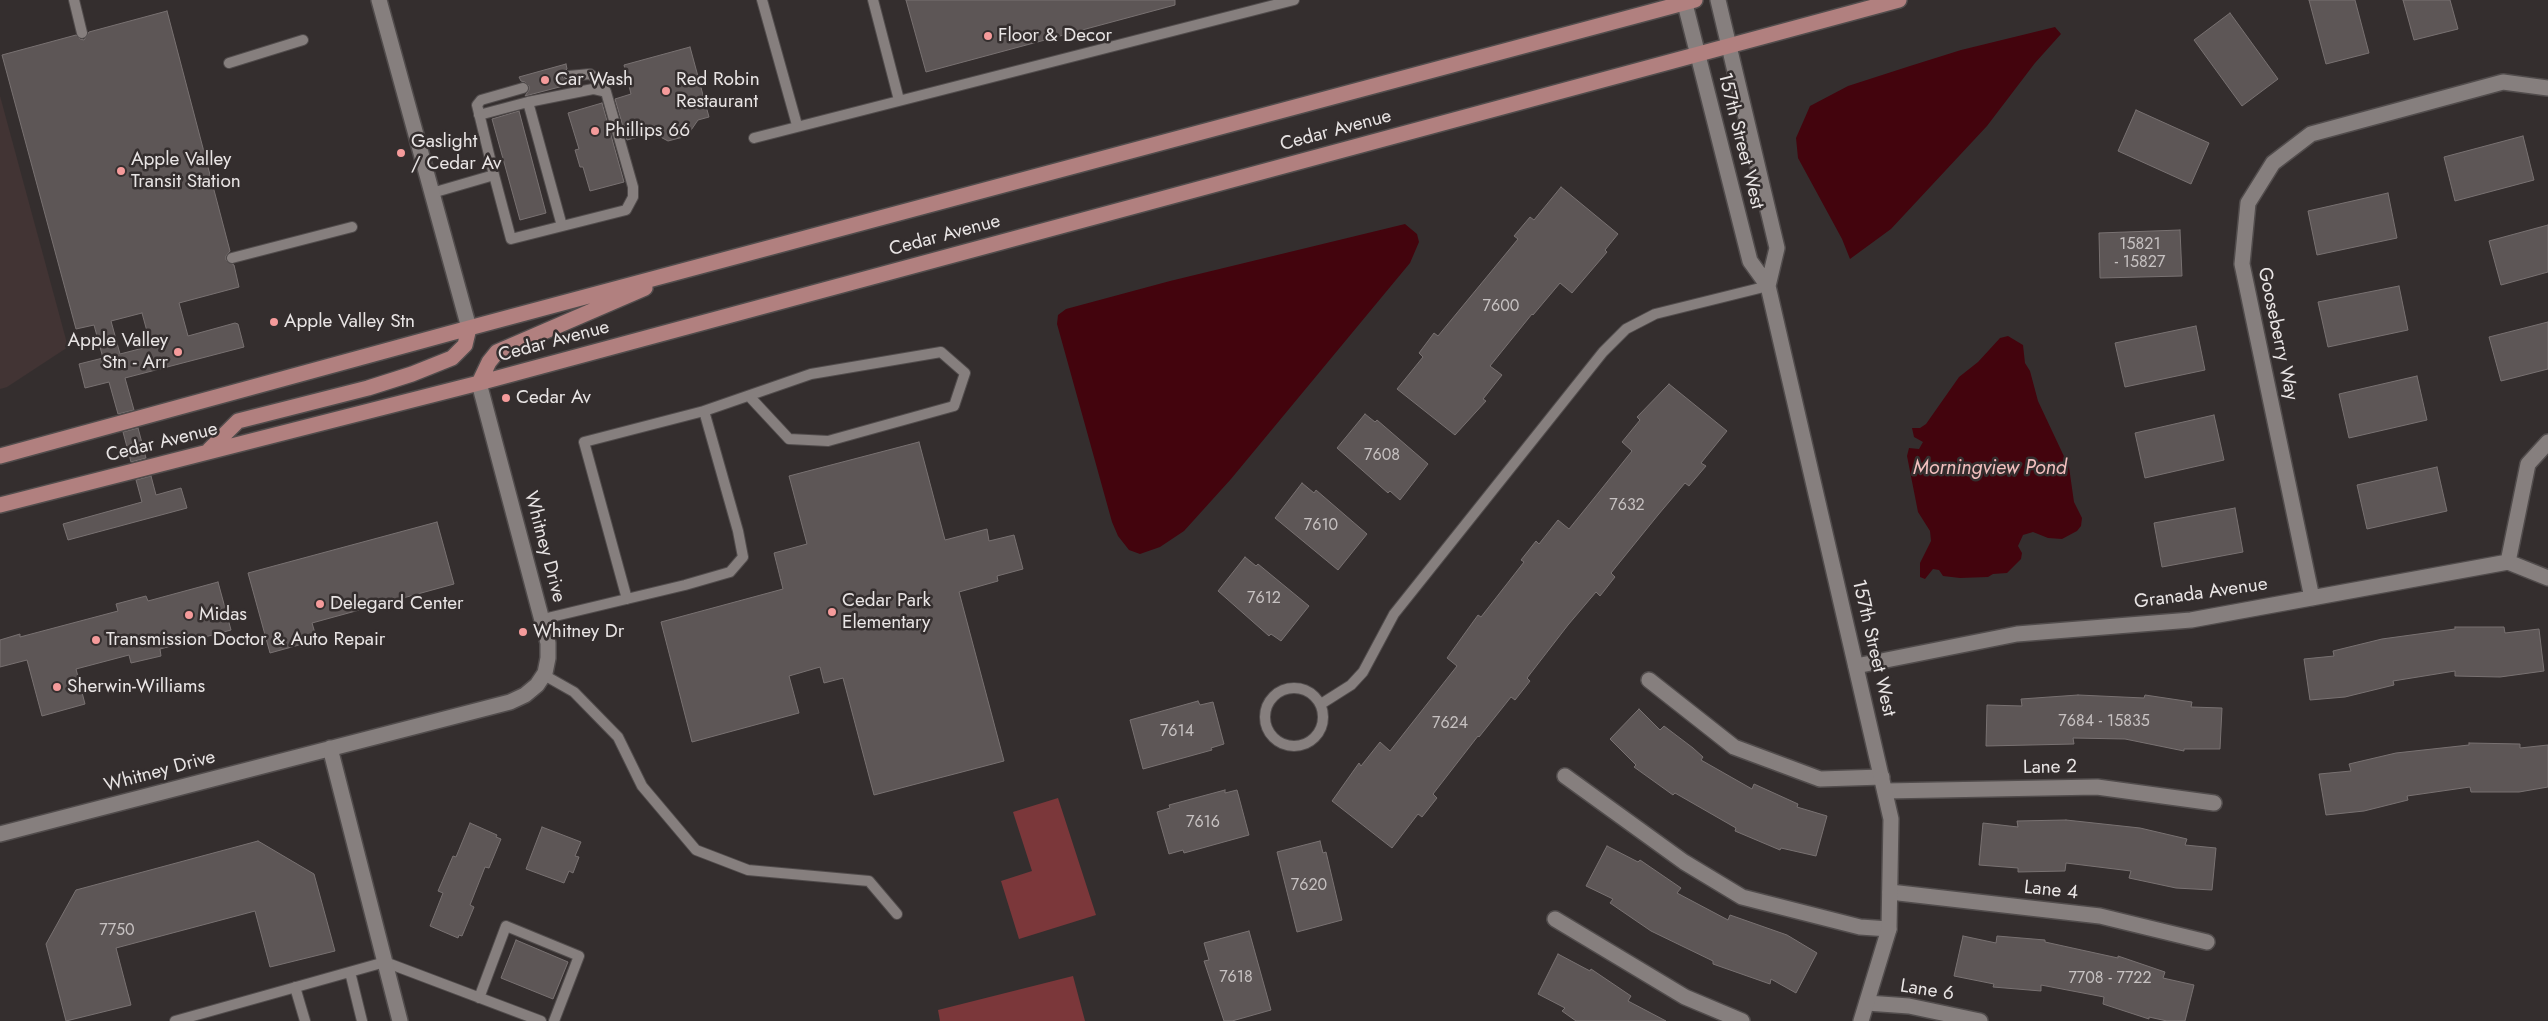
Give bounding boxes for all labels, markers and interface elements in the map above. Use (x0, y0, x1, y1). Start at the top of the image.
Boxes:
place label: Floor & Decor (998, 25, 1112, 47)
marker: Floor & Decor (982, 30, 994, 42)
place label: Car Wash (555, 69, 633, 91)
place label: Red Robin Restaurant (676, 69, 760, 113)
street label: 157th Street West (1712, 70, 1768, 212)
marker: Car Wash (539, 74, 551, 86)
marker: Red Robin Restaurant (660, 85, 672, 97)
street label: Cedar Avenue (1278, 105, 1394, 157)
place label: Phillips 66 (605, 120, 690, 142)
marker: Phillips 66 (589, 125, 601, 137)
place label: Gaslight / Cedar Av (411, 131, 501, 175)
marker: Gaslight / Cedar Av (395, 147, 407, 159)
place label: Apple Valley Transit Station (131, 149, 241, 193)
marker: Apple Valley Transit Station (115, 165, 127, 177)
street label: Cedar Avenue (887, 210, 1003, 262)
house number: 15821 - 15827 (2115, 235, 2165, 273)
street label: Gooseberry Way (2252, 265, 2302, 403)
house number: 7600 (1483, 297, 1519, 317)
place label: Apple Valley Stn (284, 311, 415, 333)
marker: Apple Valley Stn (268, 316, 280, 328)
street label: Cedar Avenue (496, 316, 612, 368)
place label: Apple Valley Stn - Arr (68, 330, 168, 374)
marker: Apple Valley Stn - Arr (172, 346, 184, 358)
place label: Cedar Av (516, 387, 591, 409)
marker: Cedar Av (500, 392, 512, 404)
street label: Cedar Avenue (104, 418, 220, 468)
house number: 7608 (1364, 446, 1400, 466)
water label: Morningview Pond (1913, 457, 2067, 481)
street label: Whitney Drive (518, 489, 570, 605)
house number: 7632 (1609, 496, 1645, 516)
house number: 7610 (1304, 516, 1338, 536)
street label: Granada Avenue (2133, 573, 2269, 615)
street label: 157th Street West (1846, 577, 1900, 719)
house number: 7612 (1247, 589, 1281, 609)
place label: Cedar Park Elementary (842, 590, 931, 634)
place label: Delegard Center (330, 593, 464, 615)
marker: Delegard Center (314, 598, 326, 610)
place label: Midas (199, 604, 247, 626)
marker: Cedar Park Elementary (826, 606, 838, 618)
marker: Midas (183, 609, 195, 621)
place label: Whitney Dr (533, 621, 624, 643)
marker: Whitney Dr (517, 626, 529, 638)
place label: Transmission Doctor & Auto Repair (106, 629, 385, 651)
marker: Transmission Doctor & Auto Repair (90, 634, 102, 646)
place label: Sherwin-Williams (67, 676, 205, 698)
marker: Sherwin-Williams (51, 681, 63, 693)
house number: 7684 - 15835 (2058, 712, 2150, 732)
house number: 7624 (1432, 714, 1468, 734)
house number: 7614 (1160, 722, 1194, 742)
street label: Whitney Drive (102, 746, 218, 798)
street label: Lane 2 (2023, 756, 2077, 780)
house number: 7616 (1186, 813, 1220, 833)
house number: 7620 (1291, 876, 1327, 896)
street label: Lane 4 (2023, 877, 2079, 905)
house number: 7750 (99, 921, 135, 941)
house number: 7618 (1219, 968, 1253, 988)
house number: 7708 - 7722 (2068, 969, 2152, 989)
street label: Lane 6 (1899, 976, 1955, 1006)

